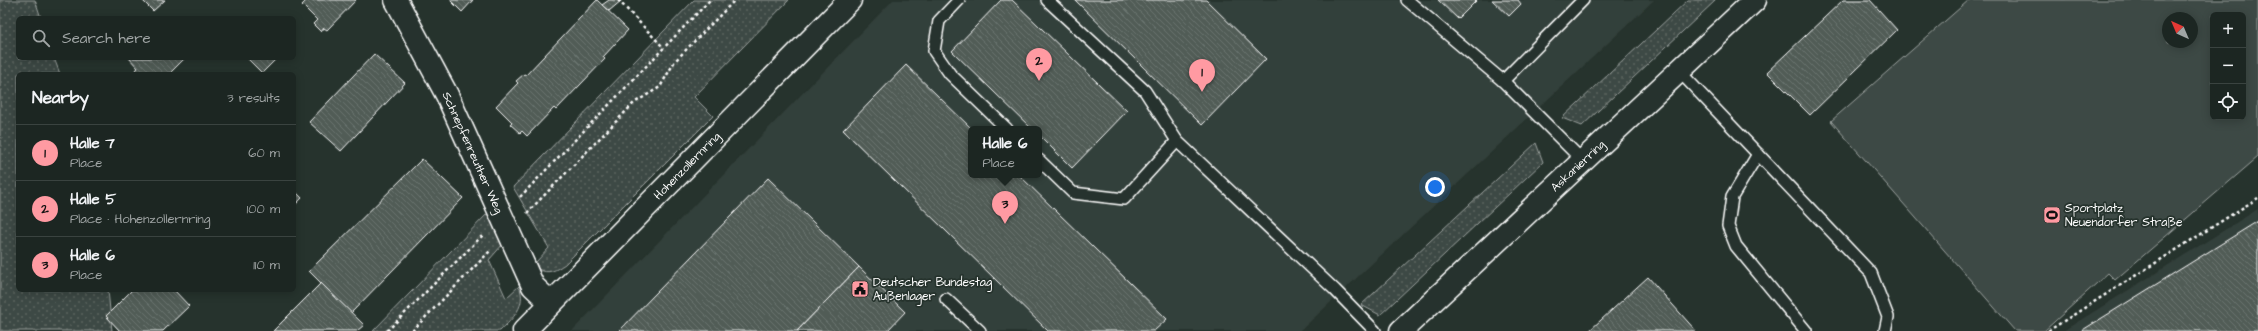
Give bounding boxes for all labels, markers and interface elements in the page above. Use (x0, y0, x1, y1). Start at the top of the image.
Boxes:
north arrow (2162, 12, 2198, 48)
map controls (2210, 12, 2246, 120)
button: + (2210, 12, 2246, 48)
search box (16, 16, 296, 60)
icon: search (30, 27, 52, 49)
text: Search here (62, 28, 151, 49)
pin: 2 (1026, 48, 1052, 81)
button: − (2210, 48, 2246, 84)
pin: 1 (1189, 59, 1215, 92)
button: locate (2210, 84, 2246, 120)
text: Nearby (32, 86, 89, 110)
text: 3 results (227, 89, 280, 107)
street label: Schnepfenreuther Weg (438, 89, 507, 217)
popup (968, 126, 1042, 178)
street label: Hohenzollernring (650, 128, 725, 204)
text: Halle 7 (70, 133, 115, 154)
text: Halle 6 (983, 133, 1027, 154)
street label: Askanierring (1547, 136, 1610, 196)
text: 1 (44, 144, 46, 162)
text: 60 m (248, 144, 280, 162)
text: Place (70, 154, 102, 172)
text: Place (983, 154, 1015, 172)
your location (1425, 177, 1445, 197)
text: Halle 5 (70, 189, 116, 210)
pin: 3 (992, 191, 1018, 224)
text: 2 (41, 200, 49, 218)
text: 100 m (247, 200, 280, 218)
place label: Sportplatz Neuendorfer Straße (2065, 200, 2183, 231)
sports icon: Sportplatz Neuendorfer Straße (2042, 205, 2062, 225)
text: Place · Hohenzollernring (70, 210, 211, 228)
text: Halle 6 (70, 245, 115, 266)
text: 3 (42, 256, 48, 274)
text: 110 m (253, 256, 280, 274)
text: Place (70, 266, 102, 284)
place label: Deutscher Bundestag Außenlager (873, 274, 992, 306)
public building icon: Deutscher Bundestag Außenlager (850, 279, 870, 299)

